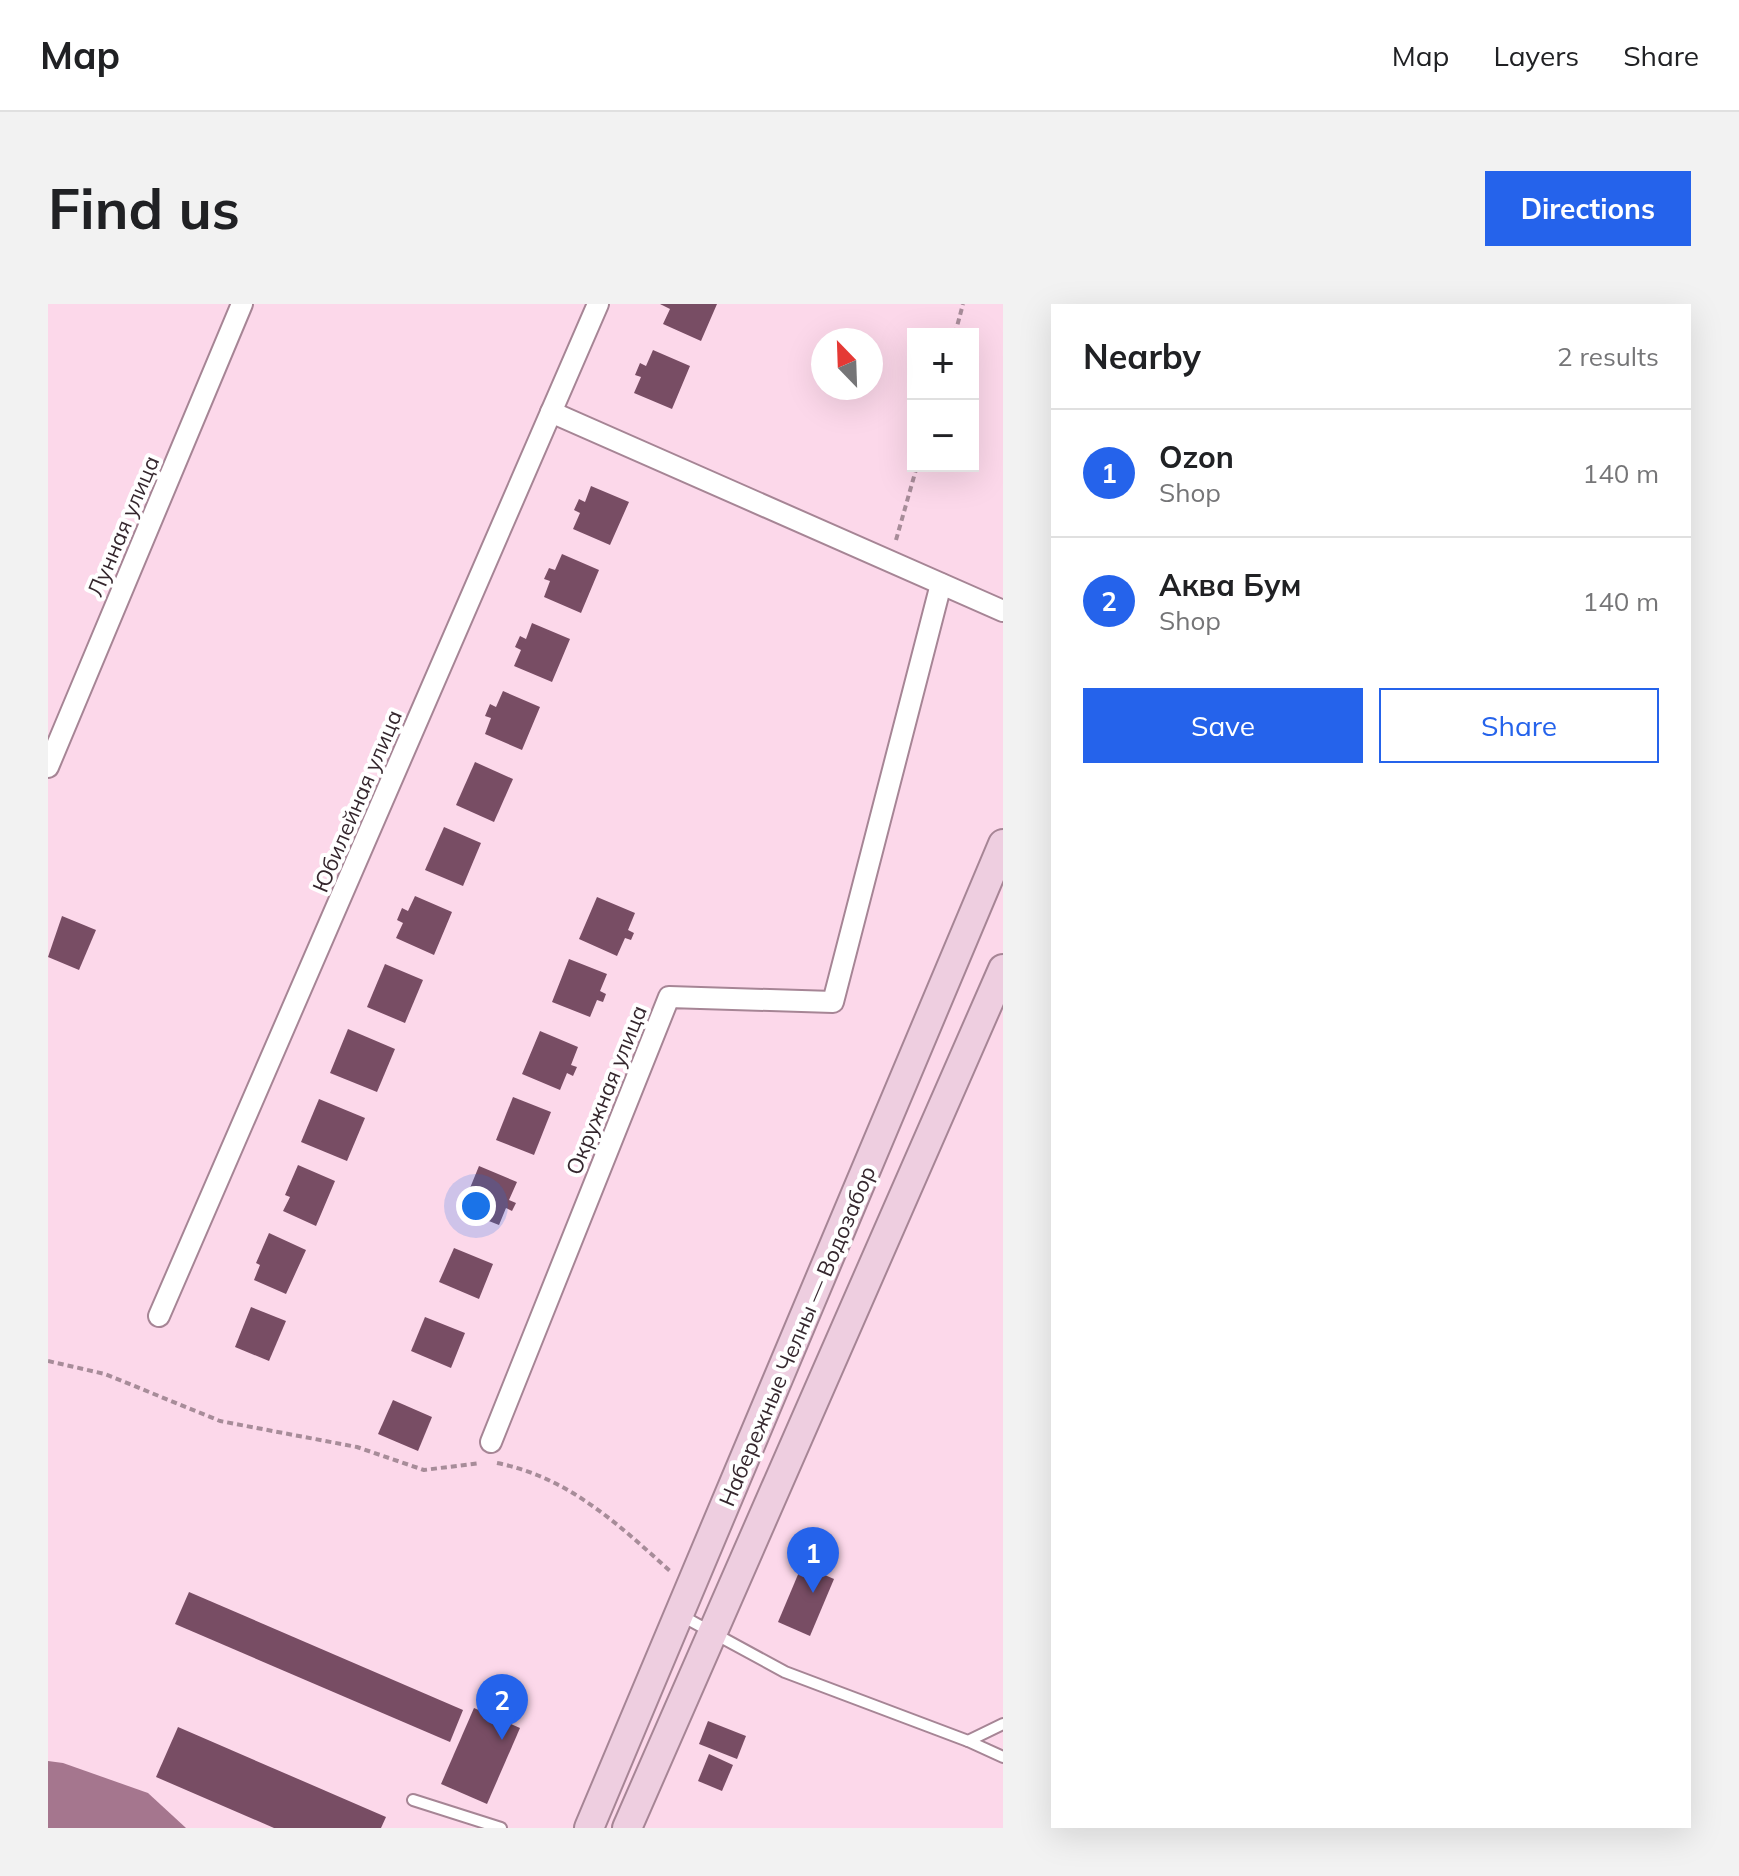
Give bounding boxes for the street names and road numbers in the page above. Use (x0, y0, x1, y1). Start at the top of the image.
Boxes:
street label: Лунная улица (81, 451, 165, 601)
street label: Юбилейная улица (306, 706, 408, 896)
street label: Окружная улица (559, 1001, 653, 1179)
street label: Набережные Челны — Водозабор (712, 1162, 882, 1510)

